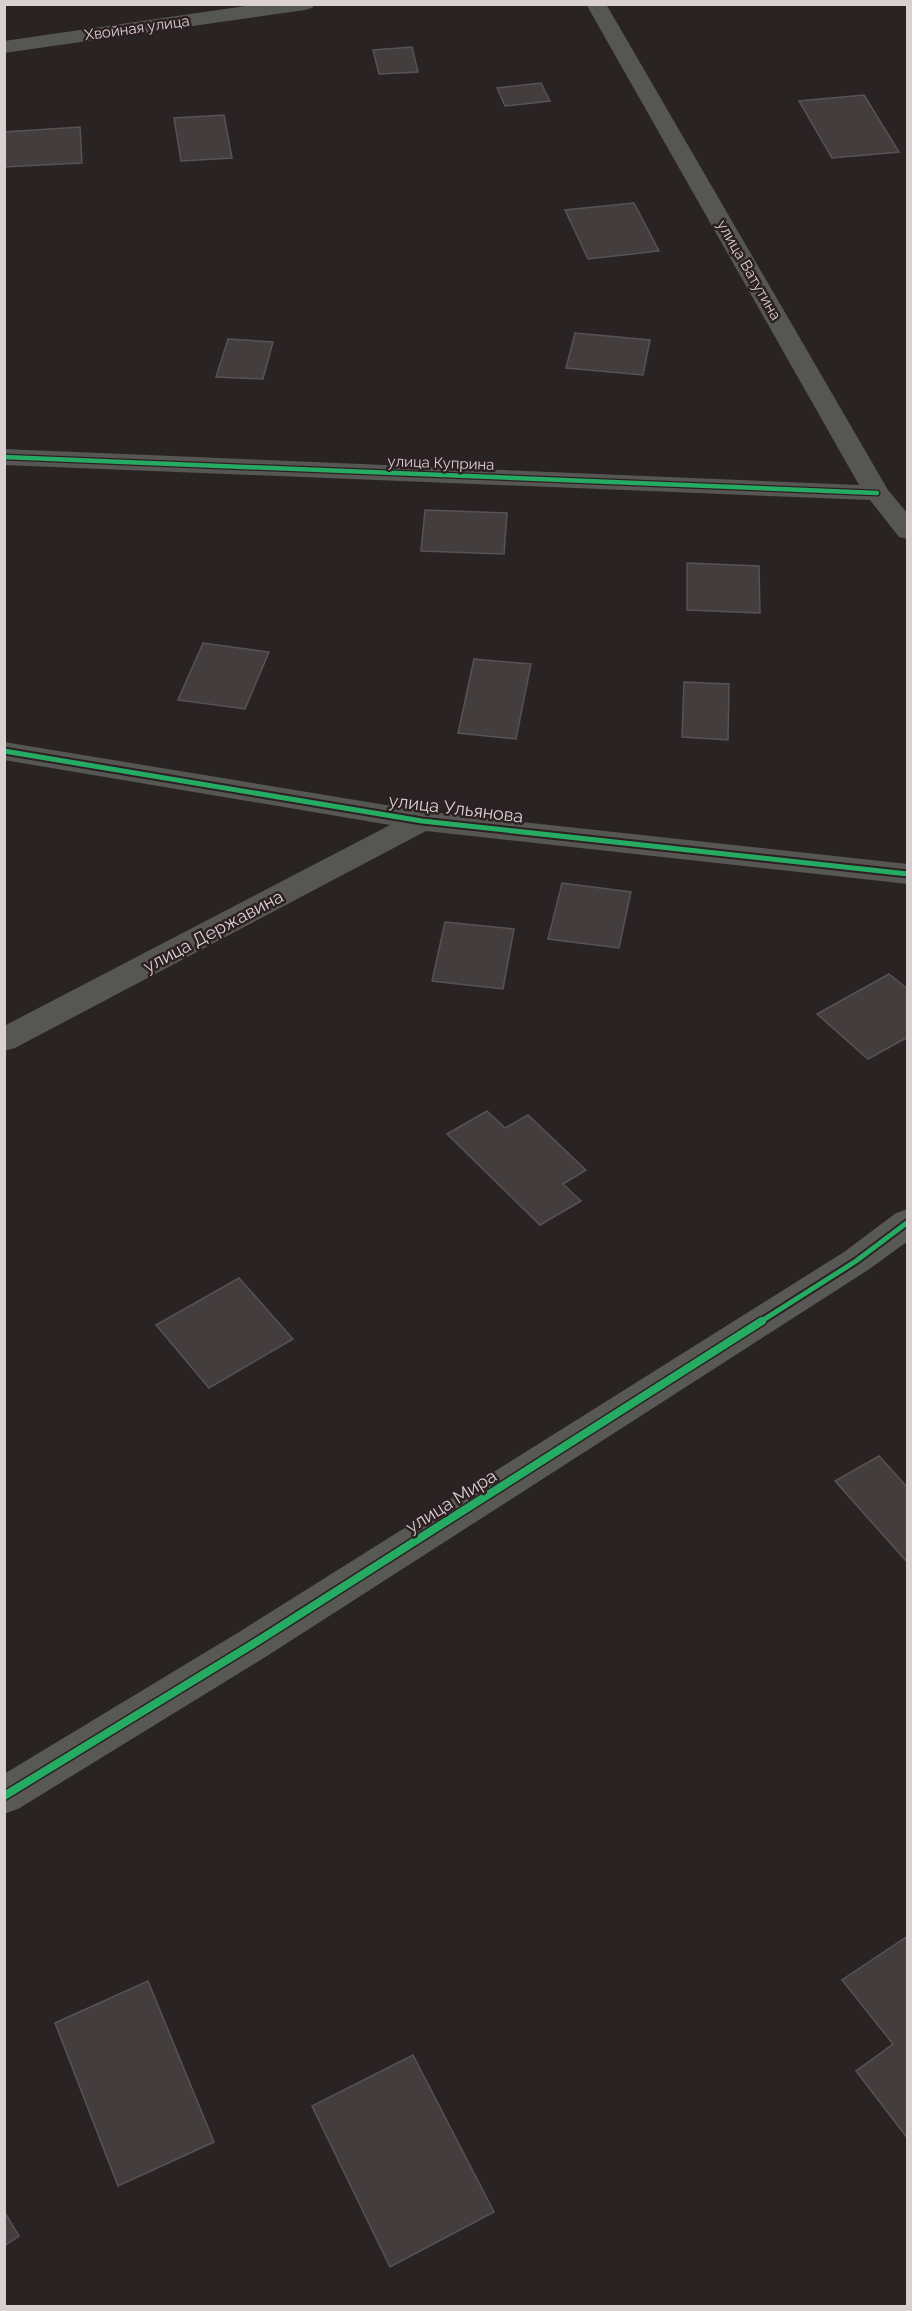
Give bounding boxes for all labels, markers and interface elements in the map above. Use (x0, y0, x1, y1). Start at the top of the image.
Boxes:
street label: Хвойная улица (83, 12, 191, 44)
street label: улица Ватутина (713, 217, 785, 323)
street label: улица Куприна (387, 452, 495, 474)
street label: улица Ульянова (387, 789, 525, 827)
street label: улица Державина (140, 885, 286, 977)
street label: улица Мира (402, 1465, 500, 1537)

